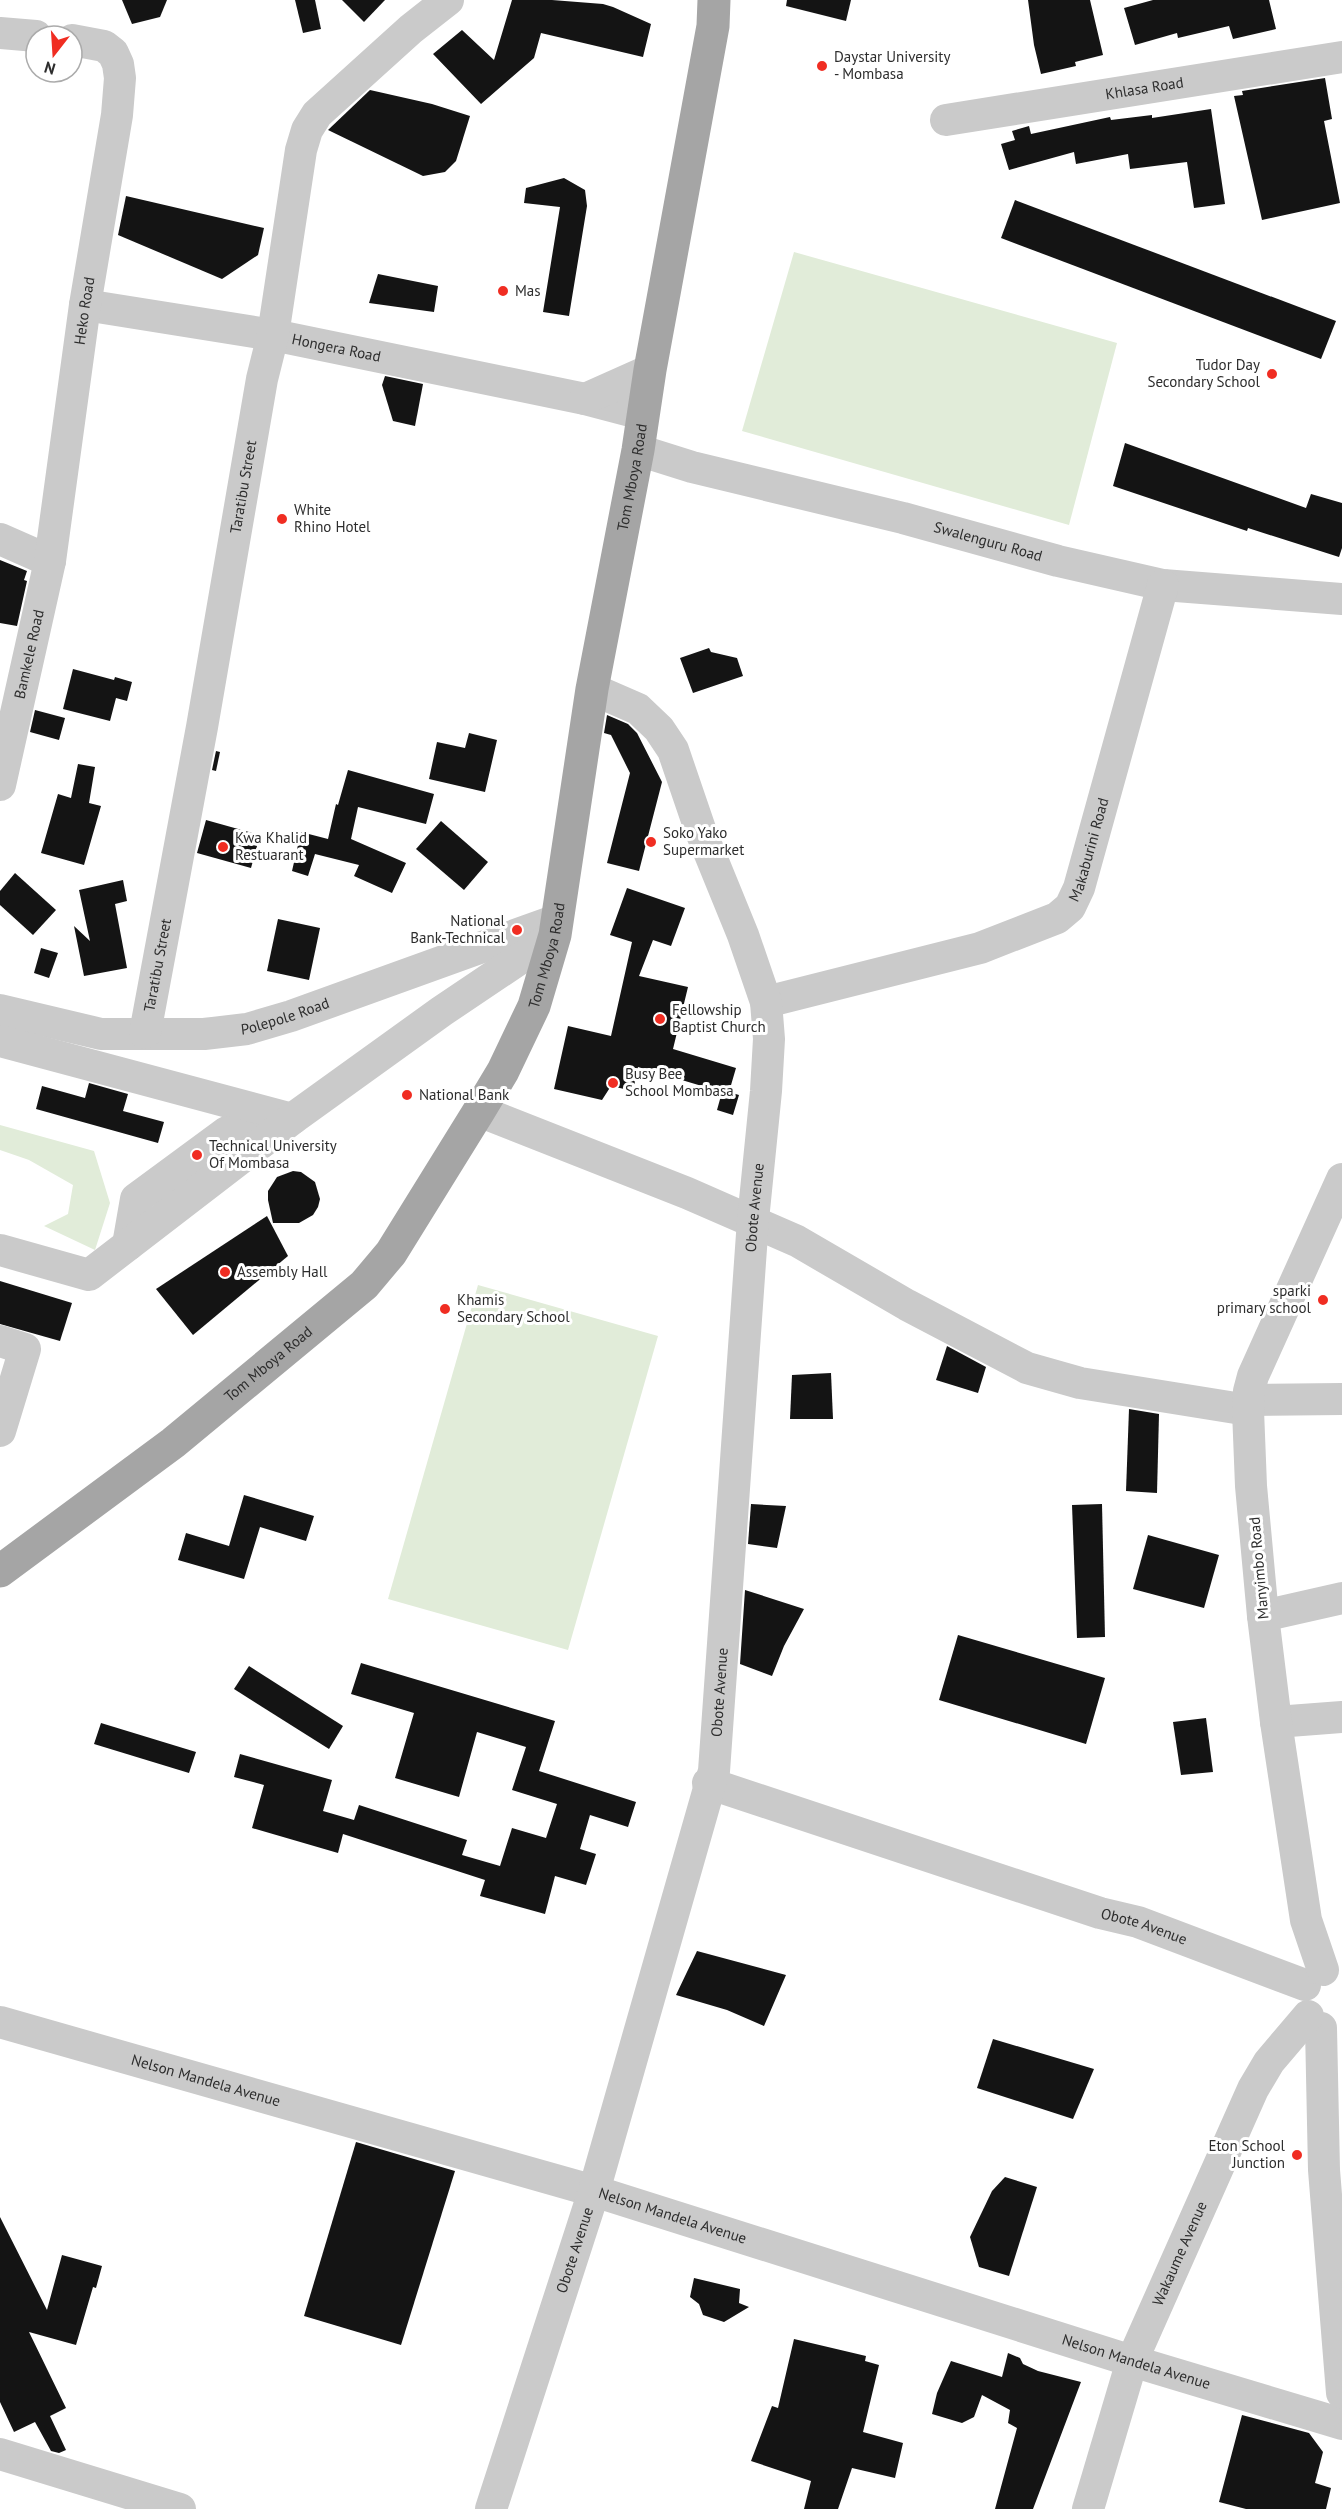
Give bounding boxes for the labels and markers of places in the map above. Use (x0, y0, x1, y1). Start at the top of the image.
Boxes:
place label: Daystar University - Mombasa (834, 47, 950, 83)
marker: Daystar University - Mombasa (815, 59, 829, 73)
place label: Mas (515, 281, 541, 300)
marker: Mas (496, 284, 510, 298)
place label: Tudor Day Secondary School (1147, 355, 1261, 391)
marker: Tudor Day Secondary School (1265, 367, 1279, 381)
place label: White Rhino Hotel (294, 500, 371, 536)
marker: White Rhino Hotel (275, 512, 289, 526)
place label: Soko Yako Supermarket (663, 823, 744, 859)
place label: Kwa Khalid Restuarant (235, 828, 307, 864)
marker: Soko Yako Supermarket (644, 835, 658, 849)
marker: Kwa Khalid Restuarant (216, 840, 230, 854)
place label: National Bank-Technical (410, 911, 506, 947)
marker: National Bank-Technical (510, 923, 524, 937)
place label: Fellowship Baptist Church (672, 1000, 766, 1036)
marker: Fellowship Baptist Church (653, 1012, 667, 1026)
place label: Busy Bee School Mombasa (625, 1064, 734, 1100)
marker: Busy Bee School Mombasa (606, 1076, 620, 1090)
place label: National Bank (419, 1085, 510, 1104)
marker: National Bank (400, 1088, 414, 1102)
place label: Technical University Of Mombasa (209, 1136, 337, 1172)
marker: Technical University Of Mombasa (190, 1148, 204, 1162)
place label: Assembly Hall (237, 1262, 328, 1281)
marker: Assembly Hall (218, 1265, 232, 1279)
place label: sparki primary school (1217, 1281, 1312, 1317)
place label: Khamis Secondary School (457, 1290, 570, 1326)
marker: sparki primary school (1316, 1293, 1330, 1307)
marker: Khamis Secondary School (438, 1302, 452, 1316)
place label: Eton School Junction (1208, 2136, 1286, 2172)
marker: Eton School Junction (1290, 2148, 1304, 2162)

